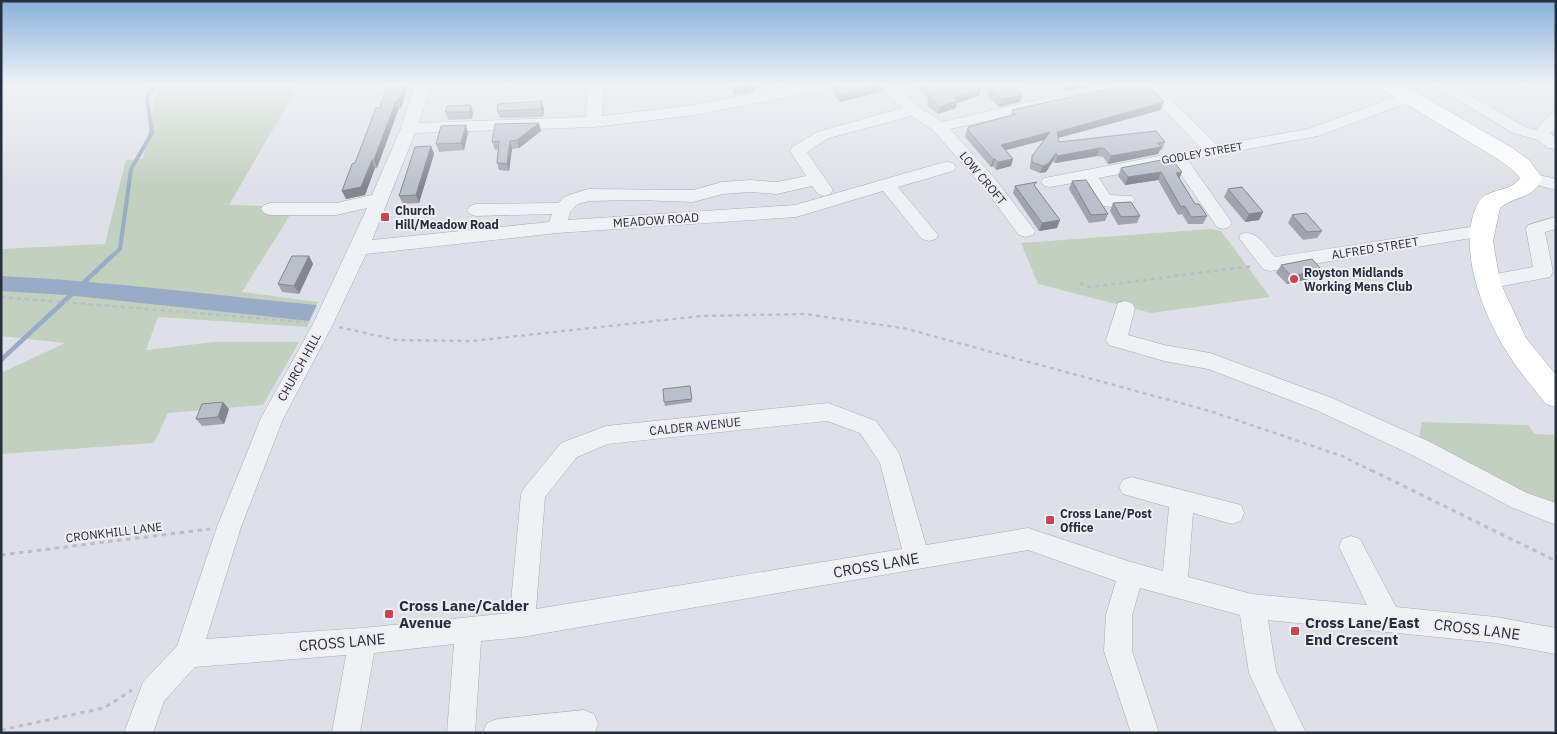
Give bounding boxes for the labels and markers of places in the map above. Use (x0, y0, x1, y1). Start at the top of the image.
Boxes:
place label: Church Hill/Meadow Road (395, 203, 499, 232)
marker: Church Hill/Meadow Road (379, 211, 391, 223)
place label: Royston Midlands Working Mens Club (1304, 265, 1412, 294)
marker: Royston Midlands Working Mens Club (1288, 273, 1300, 285)
place label: Cross Lane/Post Office (1060, 506, 1152, 535)
marker: Cross Lane/Post Office (1044, 514, 1056, 526)
place label: Cross Lane/Calder Avenue (399, 596, 529, 632)
marker: Cross Lane/Calder Avenue (383, 608, 395, 620)
place label: Cross Lane/East End Crescent (1305, 613, 1420, 649)
marker: Cross Lane/East End Crescent (1289, 625, 1301, 637)

